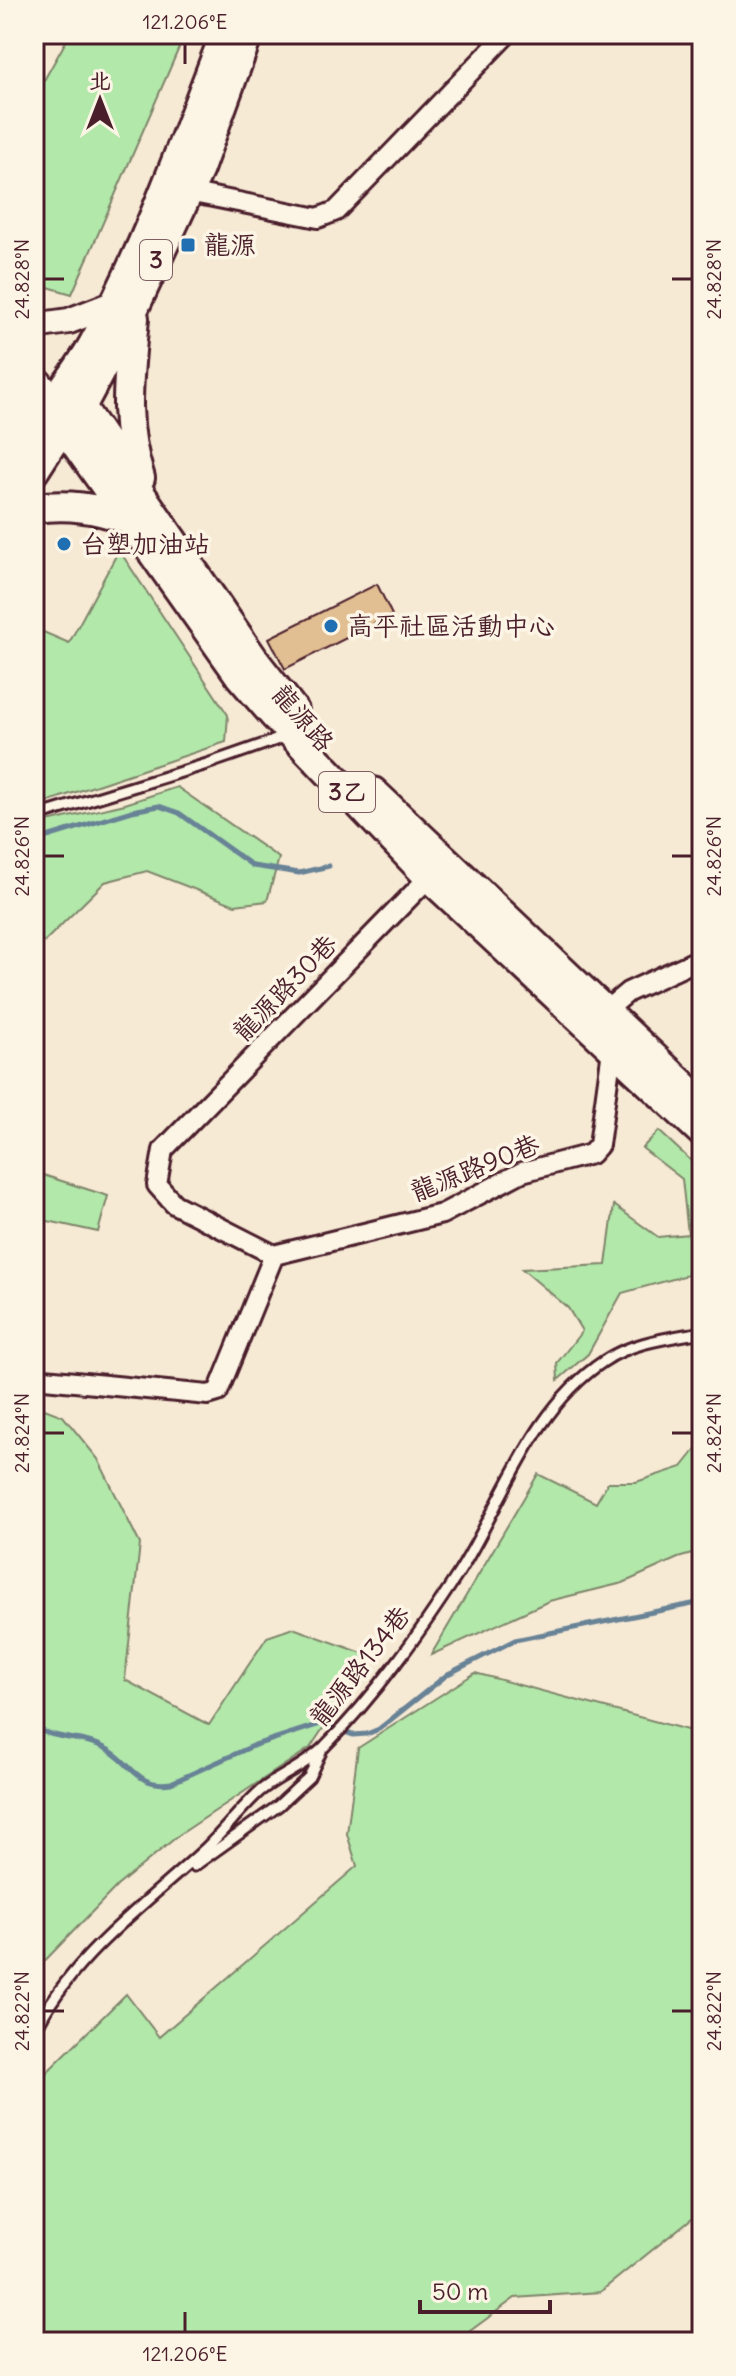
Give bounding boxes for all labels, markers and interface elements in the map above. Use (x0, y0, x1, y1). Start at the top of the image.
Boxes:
text: 121.206°E (142, 9, 228, 34)
north arrow (60, 60, 140, 140)
text: 北 (89, 66, 111, 94)
place label: 龍源 (204, 228, 256, 261)
marker: 龍源 (179, 236, 197, 254)
text: 24.828°N (9, 239, 34, 319)
text: 24.828°N (701, 239, 726, 319)
road number: 3 (140, 240, 172, 280)
place label: 台塑加油站 (80, 527, 210, 560)
marker: 台塑加油站 (55, 535, 73, 553)
place label: 高平社區活動中心 (347, 609, 555, 642)
marker: 高平社區活動中心 (322, 617, 340, 635)
street label: 龍源路 (265, 677, 341, 758)
road number: 3乙 (319, 772, 375, 812)
text: 24.826°N (9, 816, 34, 896)
text: 24.826°N (701, 816, 726, 896)
street label: 龍源路30巷 (226, 927, 344, 1048)
street label: 龍源路90巷 (406, 1127, 544, 1208)
text: 24.824°N (9, 1393, 34, 1473)
text: 24.824°N (701, 1393, 726, 1473)
street label: 龍源路134巷 (302, 1599, 417, 1733)
text: 24.822°N (9, 1971, 34, 2051)
text: 24.822°N (701, 1971, 726, 2051)
scale bar (420, 2264, 550, 2314)
text: 50 m (432, 2276, 488, 2306)
text: 121.206°E (142, 2341, 228, 2366)

